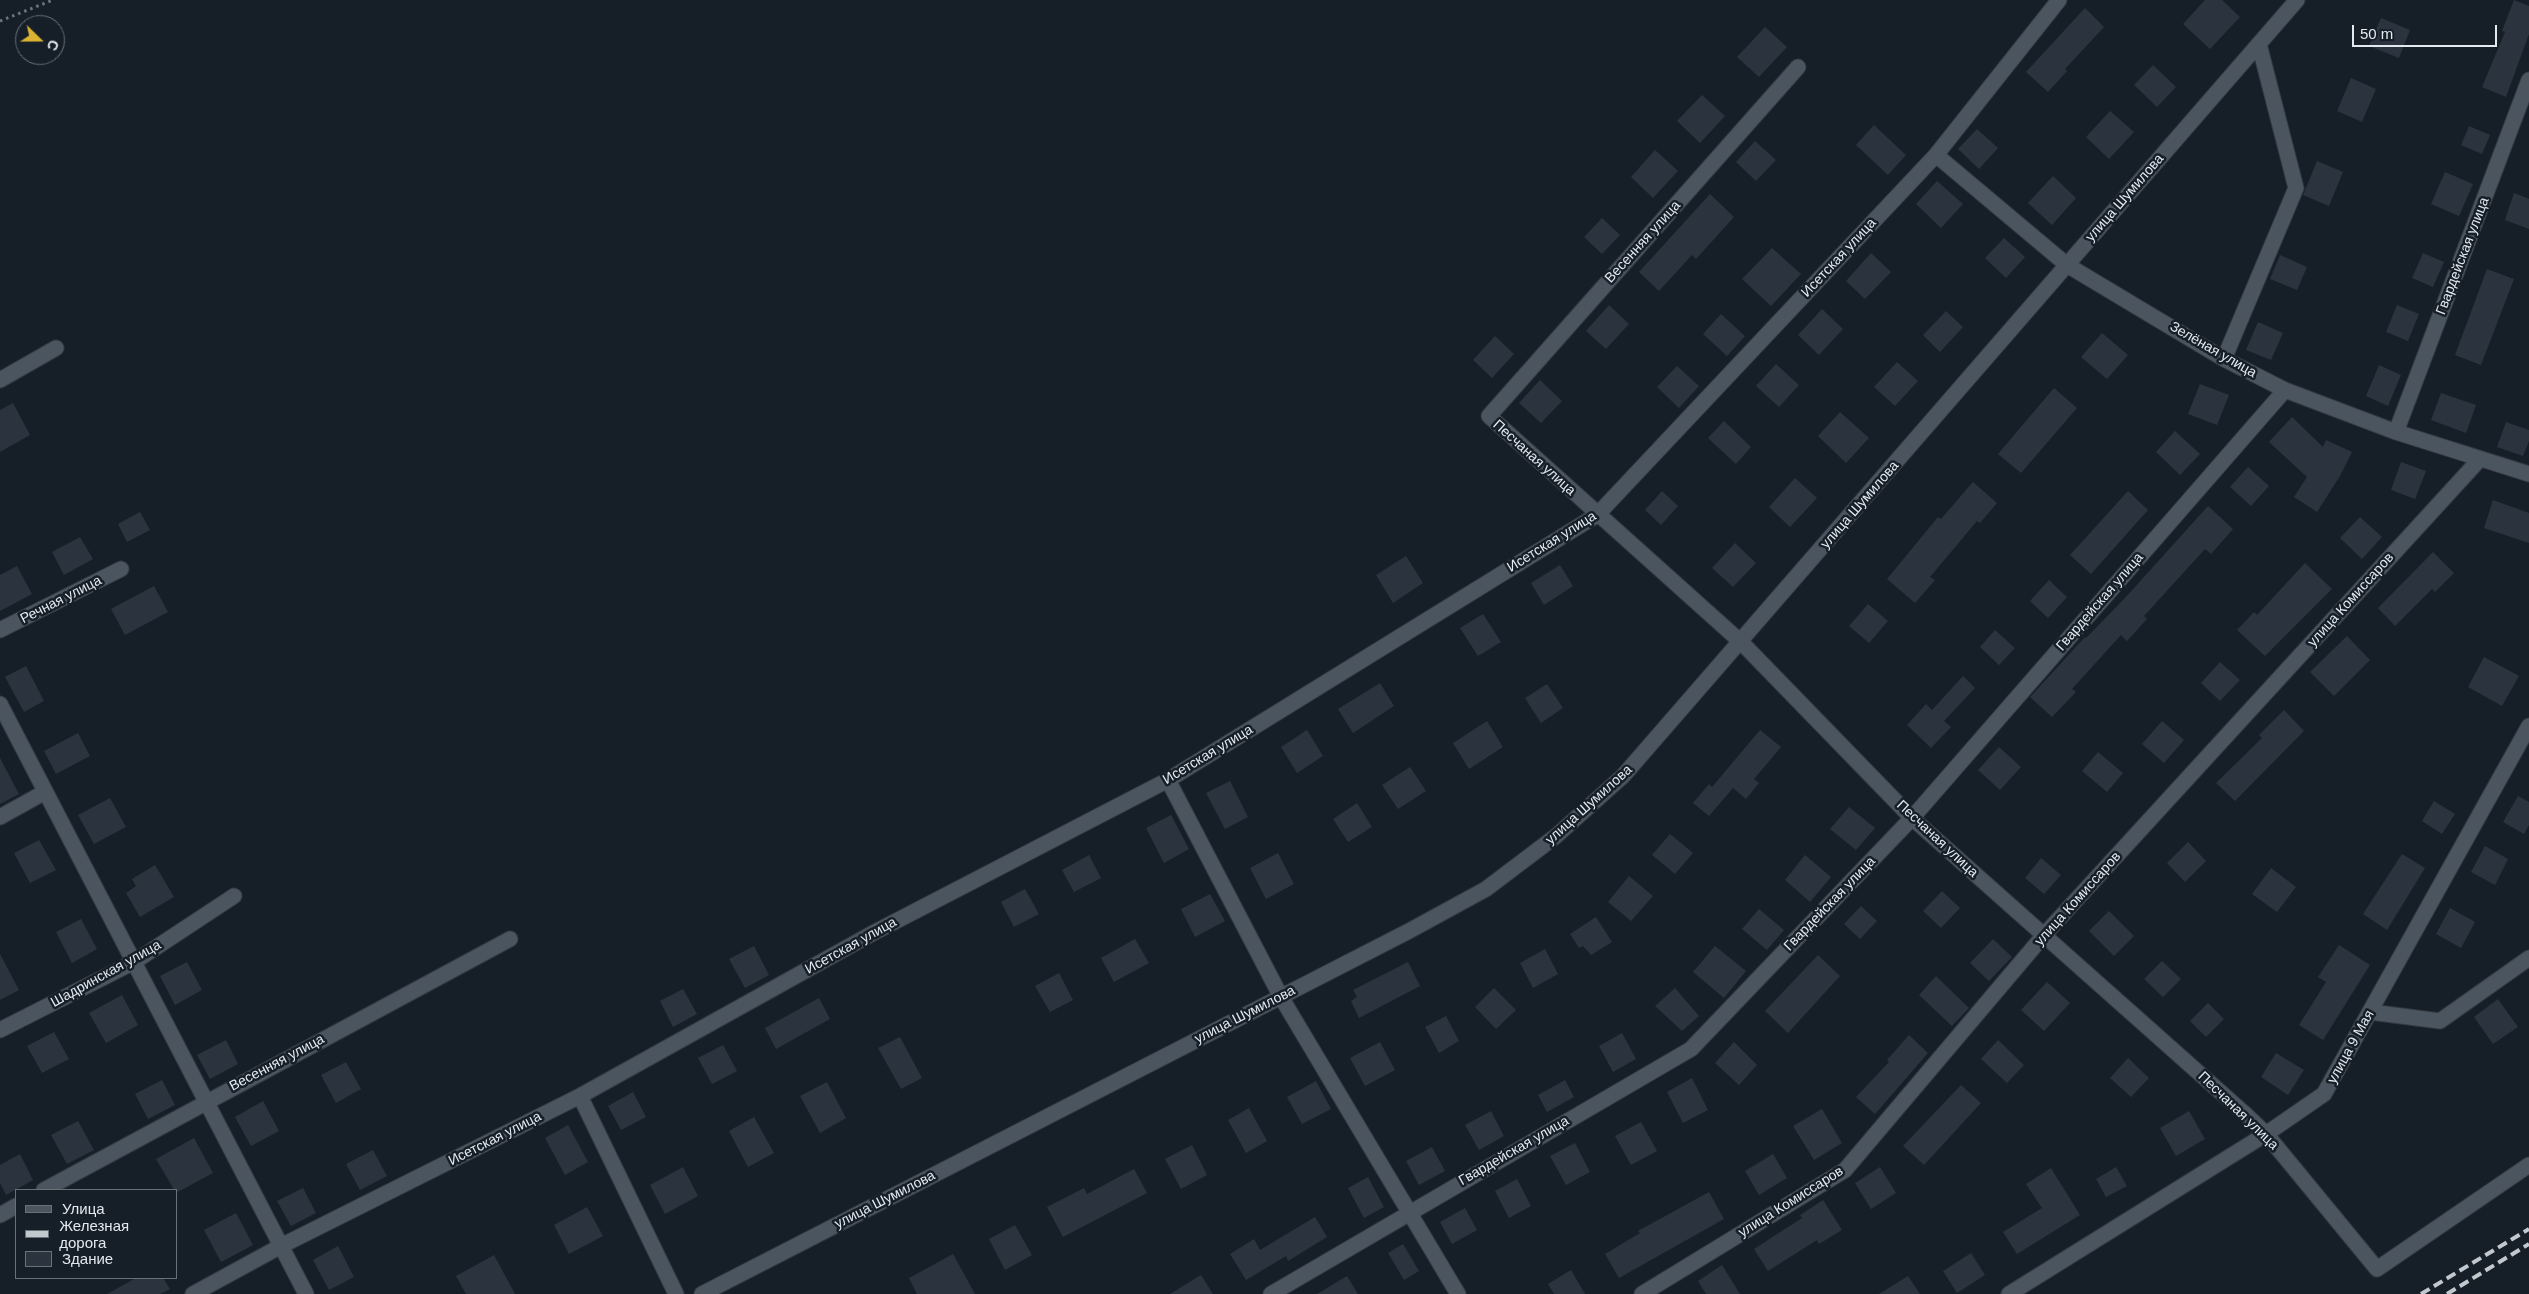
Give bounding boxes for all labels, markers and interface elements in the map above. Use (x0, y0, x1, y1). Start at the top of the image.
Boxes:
north arrow (15, 15, 65, 65)
scale bar (2354, 15, 2499, 47)
text: 50 m (2360, 25, 2393, 42)
text: С (44, 38, 62, 53)
street label: улица Шумилова (2082, 151, 2168, 245)
street label: Гвардейская улица (2433, 195, 2493, 317)
street label: Весенняя улица (1602, 197, 1684, 287)
street label: Исетская улица (1798, 215, 1880, 301)
street label: Зелёная улица (2167, 318, 2259, 382)
street label: Песчаная улица (1489, 417, 1579, 499)
street label: улица Шумилова (1817, 458, 1903, 552)
street label: Исетская улица (1504, 508, 1600, 576)
street label: Гвардейская улица (2053, 550, 2147, 654)
street label: улица Комиссаров (2304, 550, 2398, 650)
street label: Речная улица (18, 572, 104, 628)
street label: Исетская улица (1160, 722, 1256, 788)
street label: улица Шумилова (1542, 762, 1636, 848)
street label: Песчаная улица (1893, 797, 1981, 881)
street label: улица Комиссаров (2031, 849, 2125, 949)
street label: Гвардейская улица (1781, 853, 1879, 955)
street label: Исетская улица (802, 914, 900, 978)
street label: Шадринская улица (48, 937, 164, 1011)
street label: улица Шумилова (1192, 982, 1298, 1048)
street label: улица 9 Мая (2324, 1007, 2378, 1087)
street label: Весенняя улица (227, 1031, 327, 1095)
street label: Песчаная улица (2194, 1068, 2282, 1154)
street label: Исетская улица (446, 1108, 544, 1170)
street label: Гвардейская улица (1456, 1113, 1572, 1189)
street label: улица Комиссаров (1735, 1163, 1847, 1241)
street label: улица Шумилова (832, 1167, 938, 1233)
legend (15, 1189, 178, 1279)
text: Улица (62, 1200, 105, 1217)
text: Железная дорога (59, 1217, 129, 1251)
text: Здание (62, 1250, 113, 1267)

